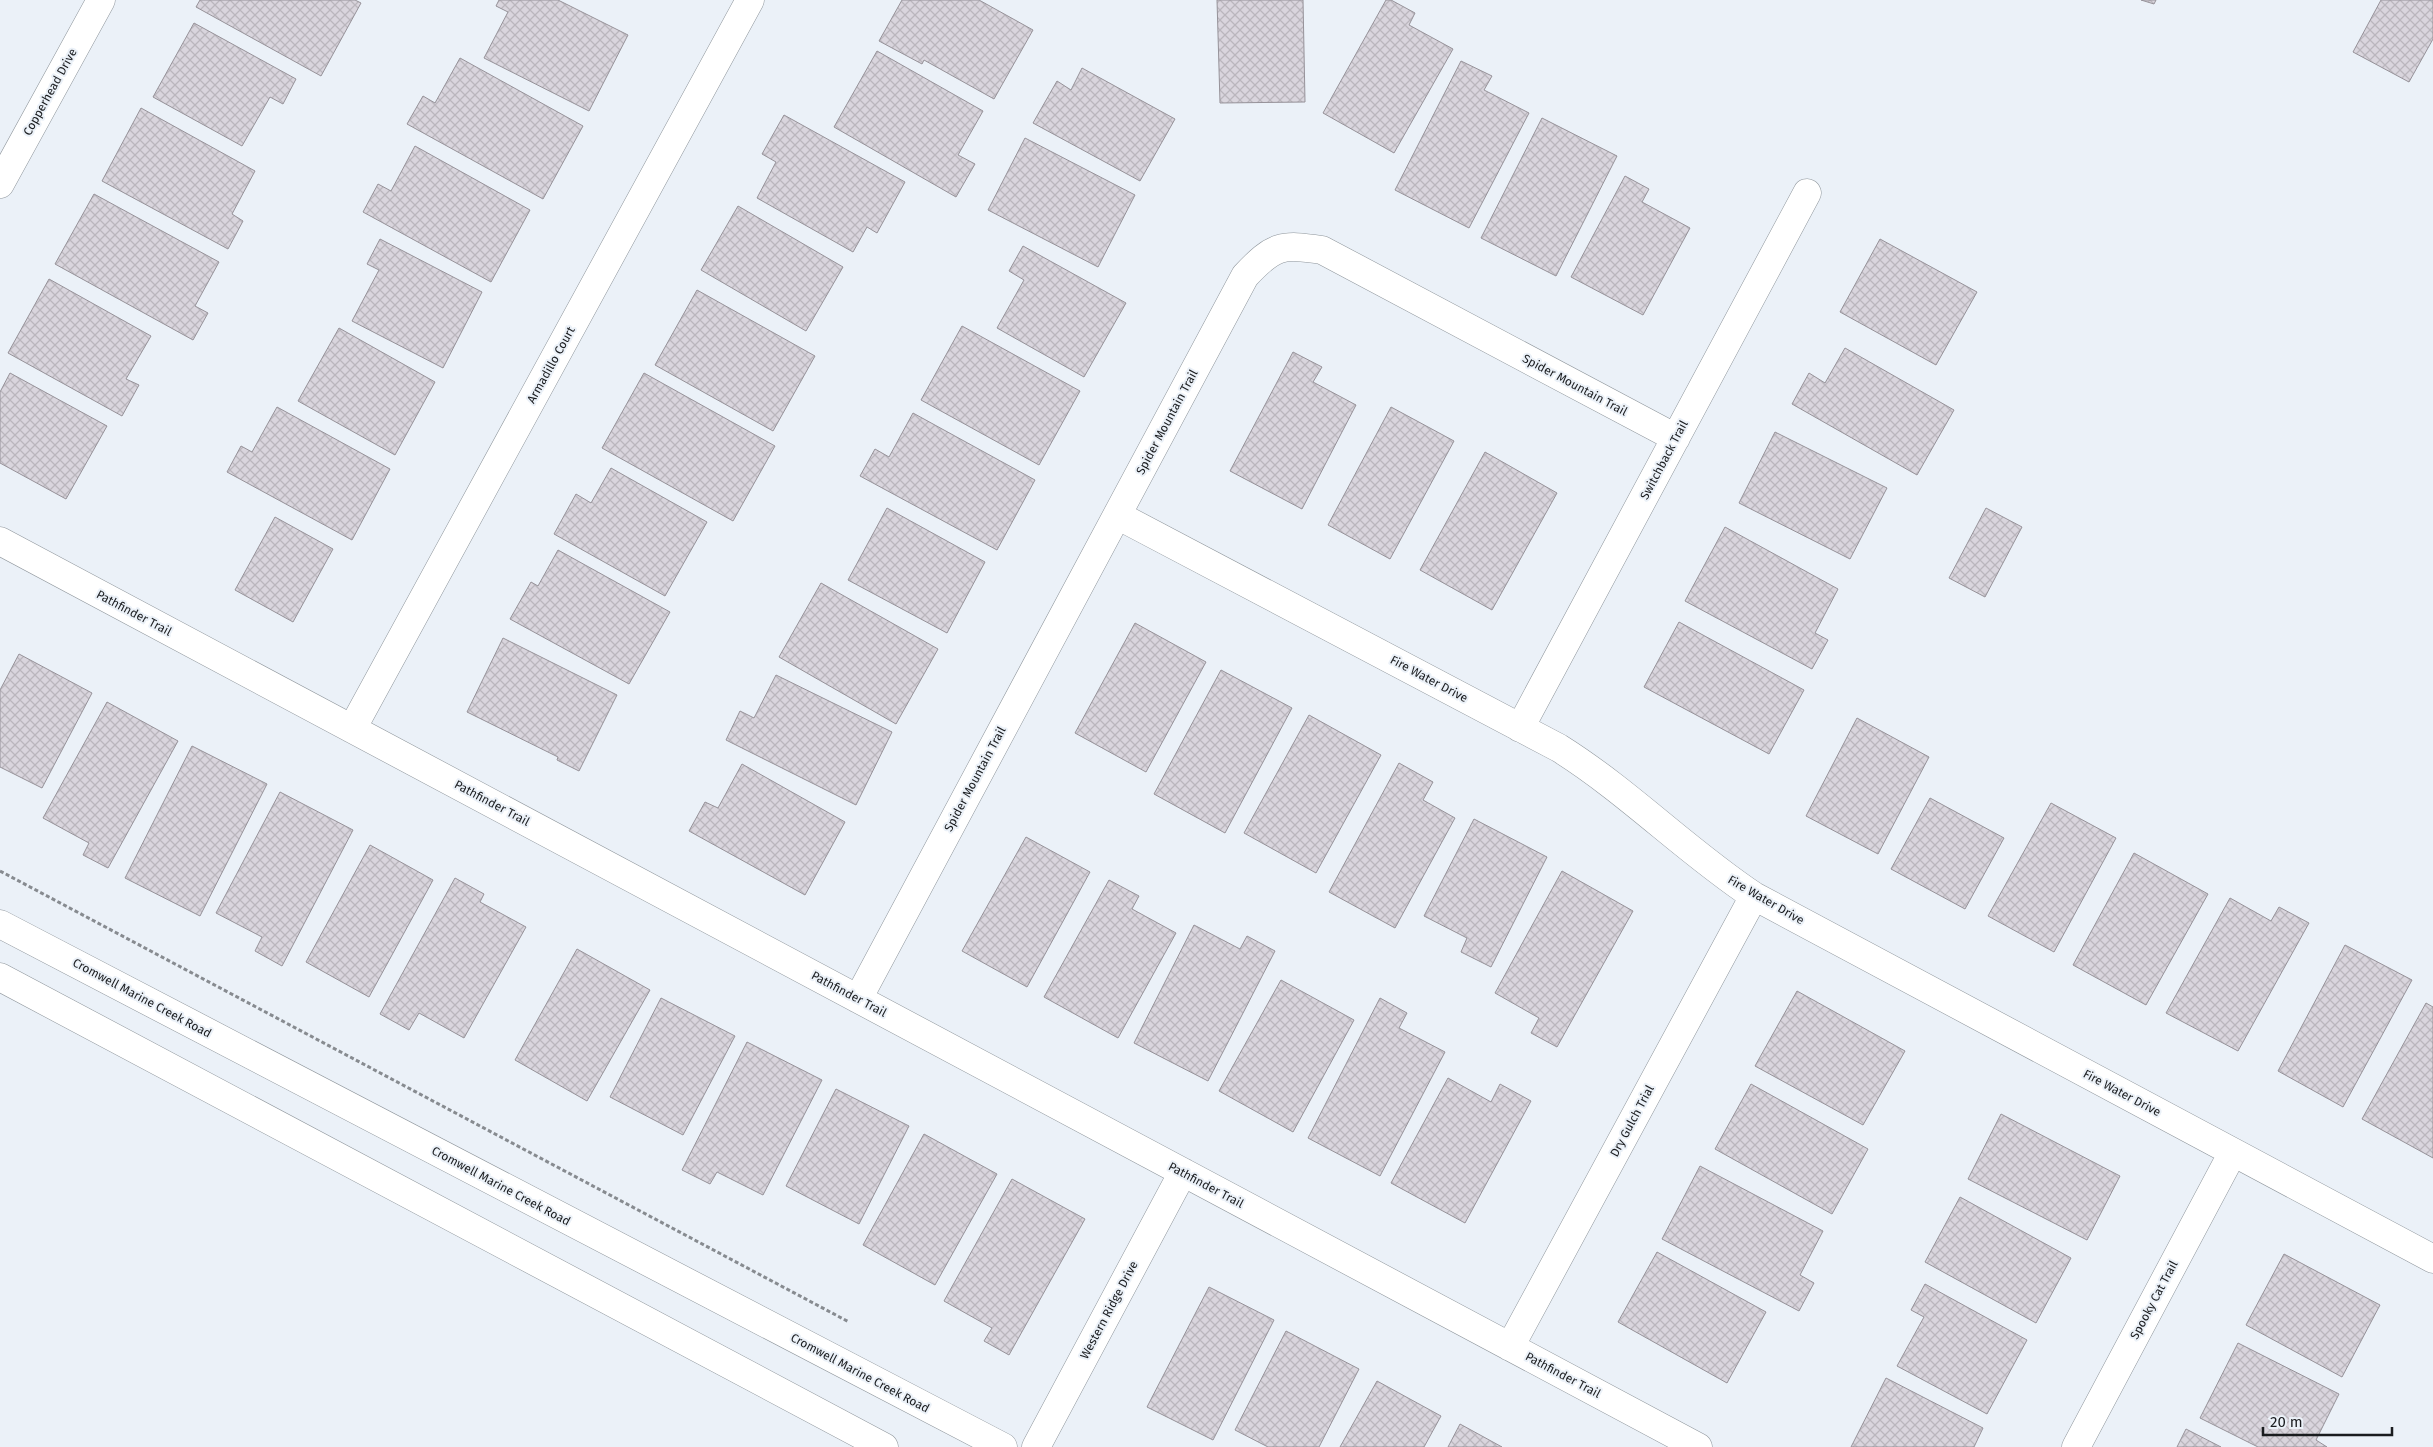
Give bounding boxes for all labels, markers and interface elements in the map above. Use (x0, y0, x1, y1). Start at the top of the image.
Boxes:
street label: Copperhead Drive (20, 46, 80, 138)
street label: Armadillo Court (524, 324, 578, 406)
street label: Spider Mountain Trail (1520, 351, 1630, 419)
street label: Spider Mountain Trail (1133, 367, 1201, 477)
street label: Switchback Trail (1637, 418, 1691, 502)
street label: Pathfinder Trail (94, 587, 174, 639)
street label: Fire Water Drive (1388, 653, 1470, 705)
street label: Spider Mountain Trail (941, 724, 1009, 834)
street label: Pathfinder Trail (452, 777, 532, 829)
street label: Fire Water Drive (1725, 873, 1807, 927)
street label: Cromwell Marine Creek Road (70, 955, 214, 1041)
street label: Pathfinder Trail (809, 968, 889, 1020)
street label: Fire Water Drive (2081, 1067, 2163, 1119)
street label: Dry Gulch Trial (1607, 1082, 1657, 1159)
street label: Cromwell Marine Creek Road (429, 1143, 573, 1229)
street label: Pathfinder Trail (1166, 1159, 1246, 1211)
street label: Spooky Cat Trail (2127, 1258, 2181, 1342)
street label: Western Ridge Drive (1077, 1259, 1141, 1361)
street label: Cromwell Marine Creek Road (788, 1330, 932, 1416)
street label: Pathfinder Trail (1523, 1349, 1603, 1401)
scale bar (2263, 1404, 2392, 1436)
text: 20 m (2270, 1413, 2303, 1431)

